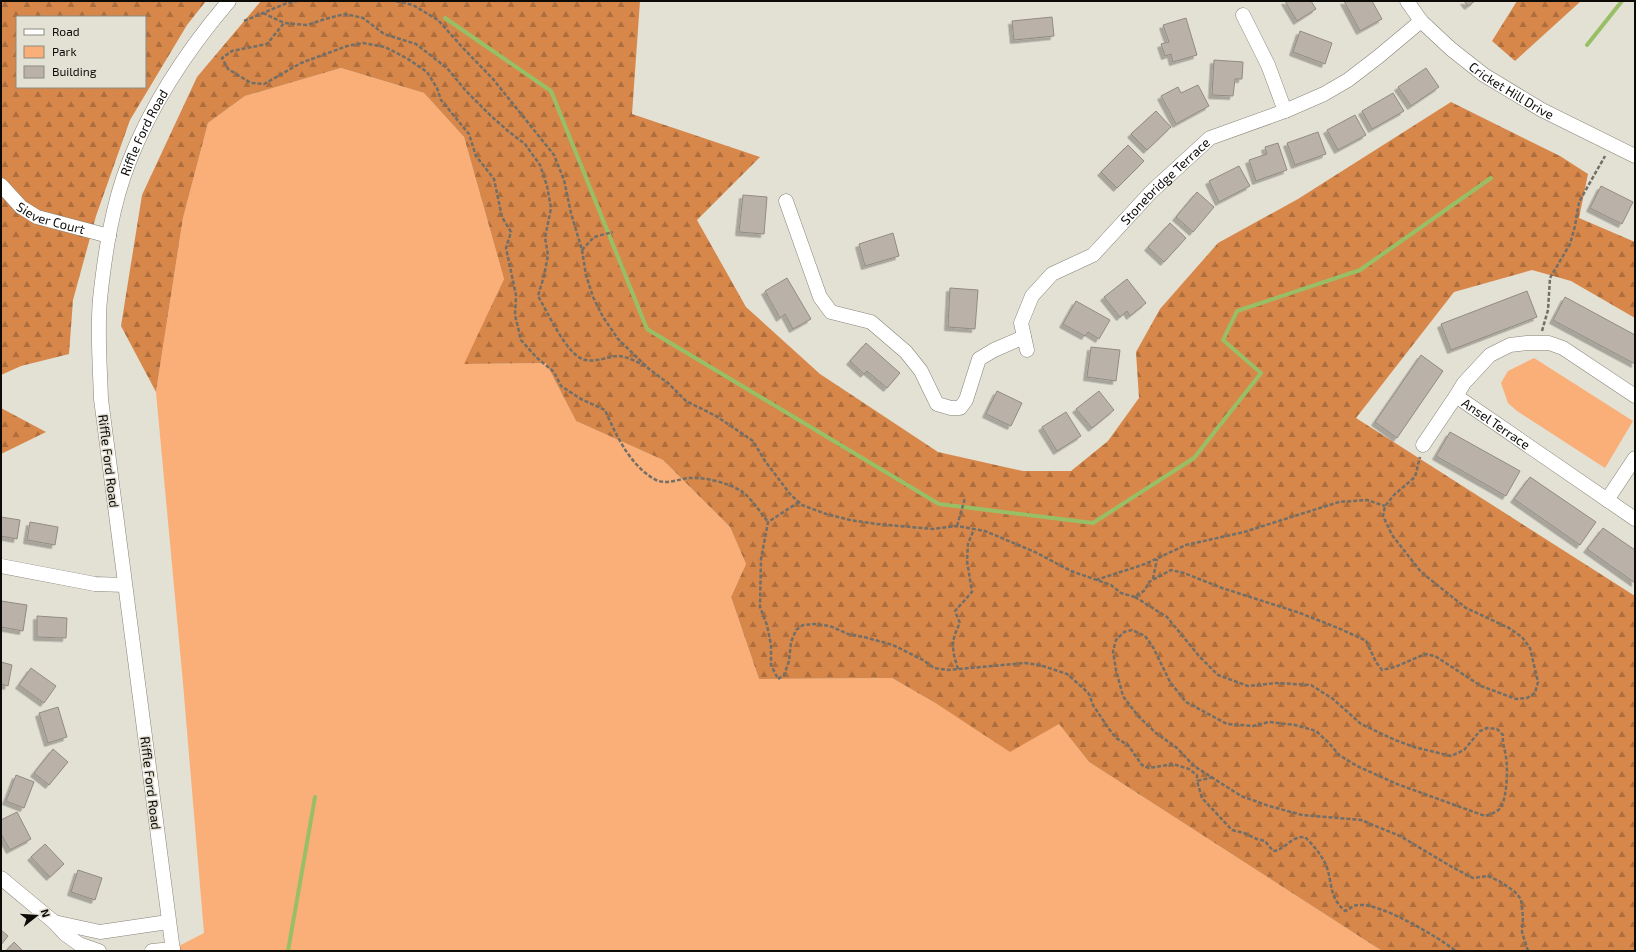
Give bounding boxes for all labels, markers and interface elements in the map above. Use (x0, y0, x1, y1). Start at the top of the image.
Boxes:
legend (16, 16, 146, 88)
text: Road (52, 24, 80, 38)
text: Park (52, 44, 77, 58)
street label: Cricket Hill Drive (1466, 58, 1556, 123)
text: Building (52, 64, 97, 78)
street label: Riffle Ford Road (117, 87, 171, 178)
street label: Stonebridge Terrace (1117, 134, 1213, 228)
street label: Siever Court (14, 198, 87, 237)
street label: Ansel Terrace (1459, 394, 1533, 453)
street label: Riffle Ford Road (95, 414, 123, 508)
street label: Riffle Ford Road (137, 736, 165, 830)
north arrow (16, 896, 56, 936)
text: N (39, 907, 53, 919)

